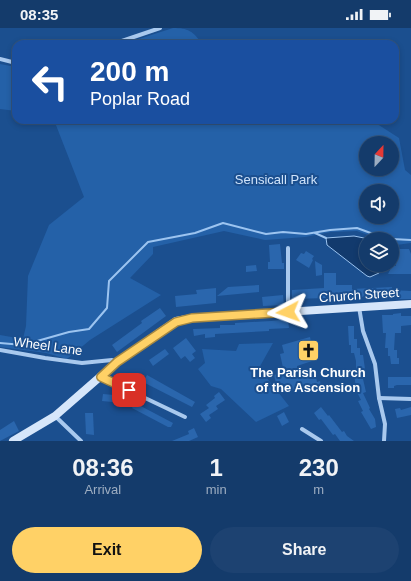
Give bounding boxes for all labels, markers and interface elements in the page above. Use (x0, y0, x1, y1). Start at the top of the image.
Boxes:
text: 08:35 (20, 6, 58, 23)
icon: left (24, 56, 76, 108)
text: 200 m (90, 56, 169, 87)
text: Poplar Road (90, 89, 190, 109)
north arrow (359, 136, 399, 176)
map controls (359, 136, 399, 272)
park label: Sensicall Park (235, 172, 318, 187)
button: sound (359, 184, 399, 224)
button: layers (359, 232, 399, 272)
street label: Church Street (318, 285, 400, 305)
position arrow (267, 291, 309, 333)
street label: Wheel Lane (13, 334, 83, 358)
church icon: The Parish Church of the Ascension (295, 337, 321, 363)
place label: The Parish Church of the Ascension (250, 365, 366, 395)
pin (112, 373, 146, 407)
icon: arrive (118, 379, 140, 401)
text: 08:36 (72, 454, 134, 481)
text: 1 (209, 454, 223, 481)
text: 230 (299, 454, 339, 481)
text: Arrival (84, 482, 121, 497)
text: min (206, 482, 227, 497)
text: m (313, 482, 324, 497)
button: Exit (12, 527, 202, 573)
button: Share (210, 527, 399, 573)

